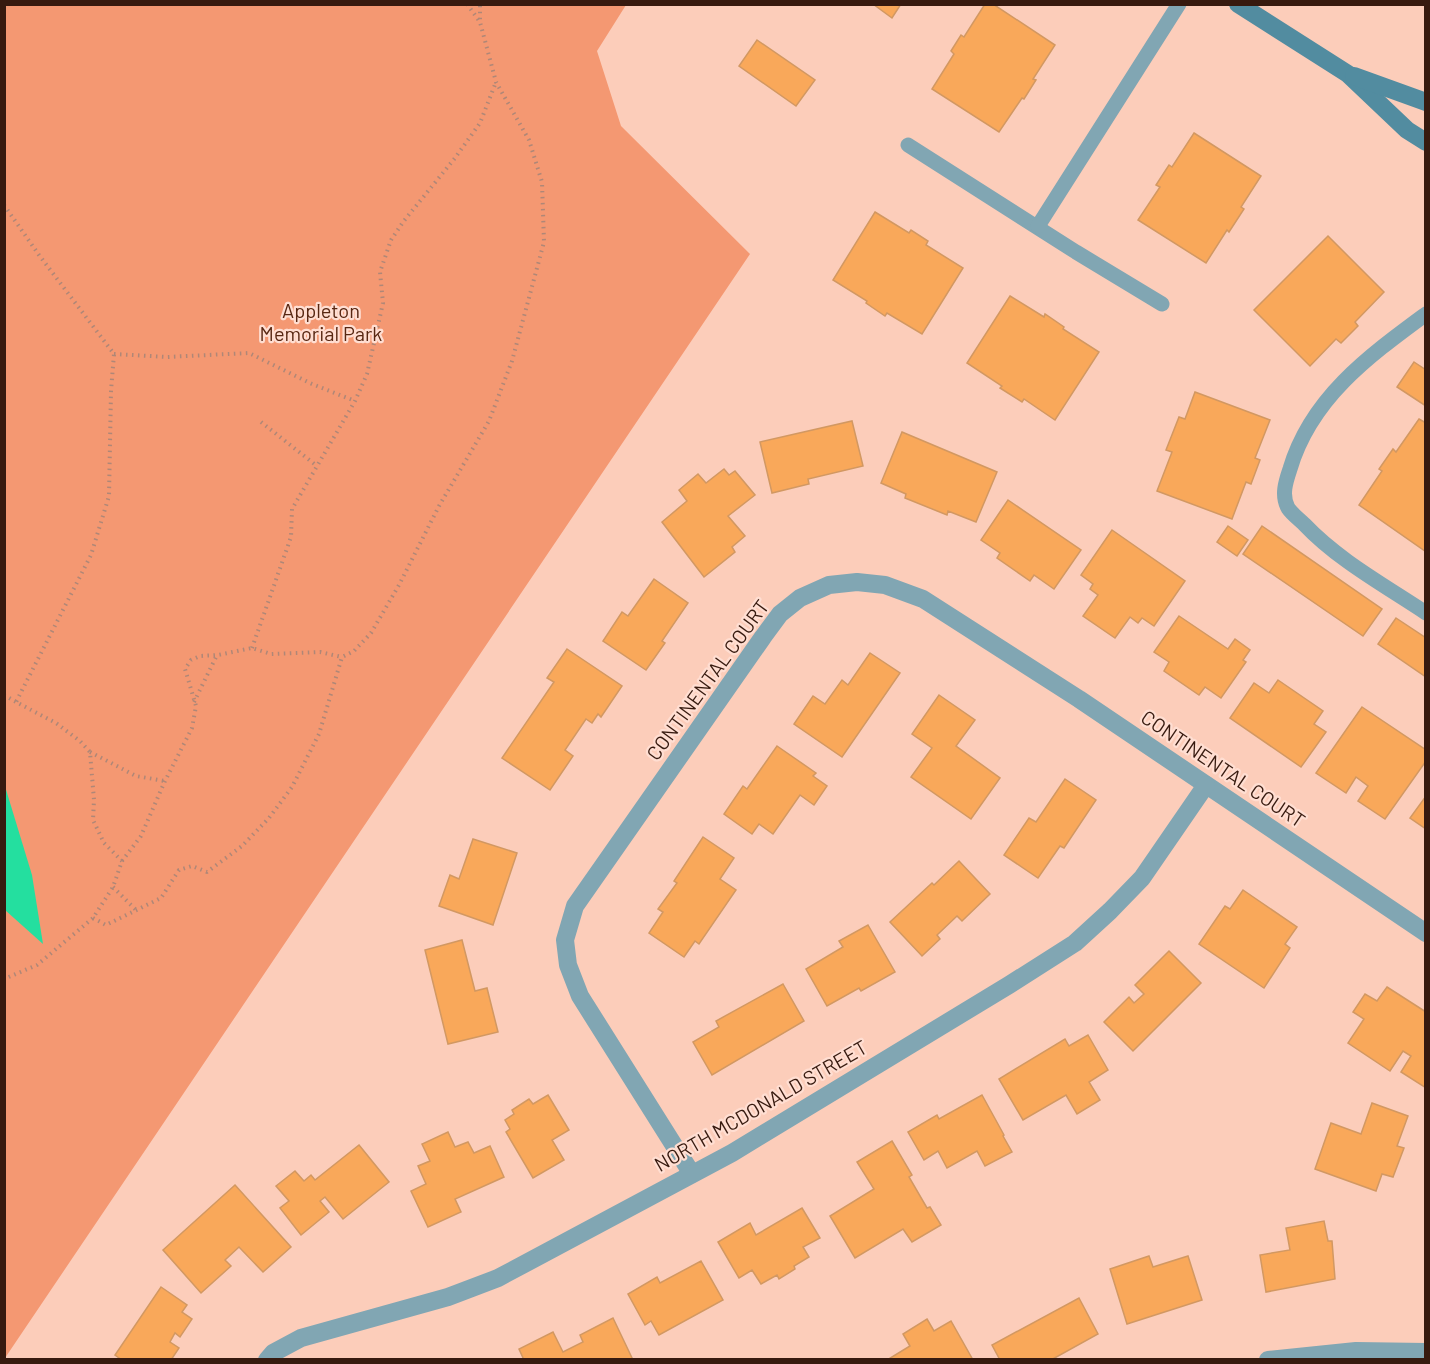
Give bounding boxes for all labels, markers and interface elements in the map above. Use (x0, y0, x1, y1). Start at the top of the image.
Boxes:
park label: Appleton Memorial Park (260, 298, 382, 345)
street label: CONTINENTAL COURT (641, 595, 773, 764)
street label: CONTINENTAL COURT (1137, 704, 1310, 832)
street label: NORTH MCDONALD STREET (650, 1034, 871, 1176)

